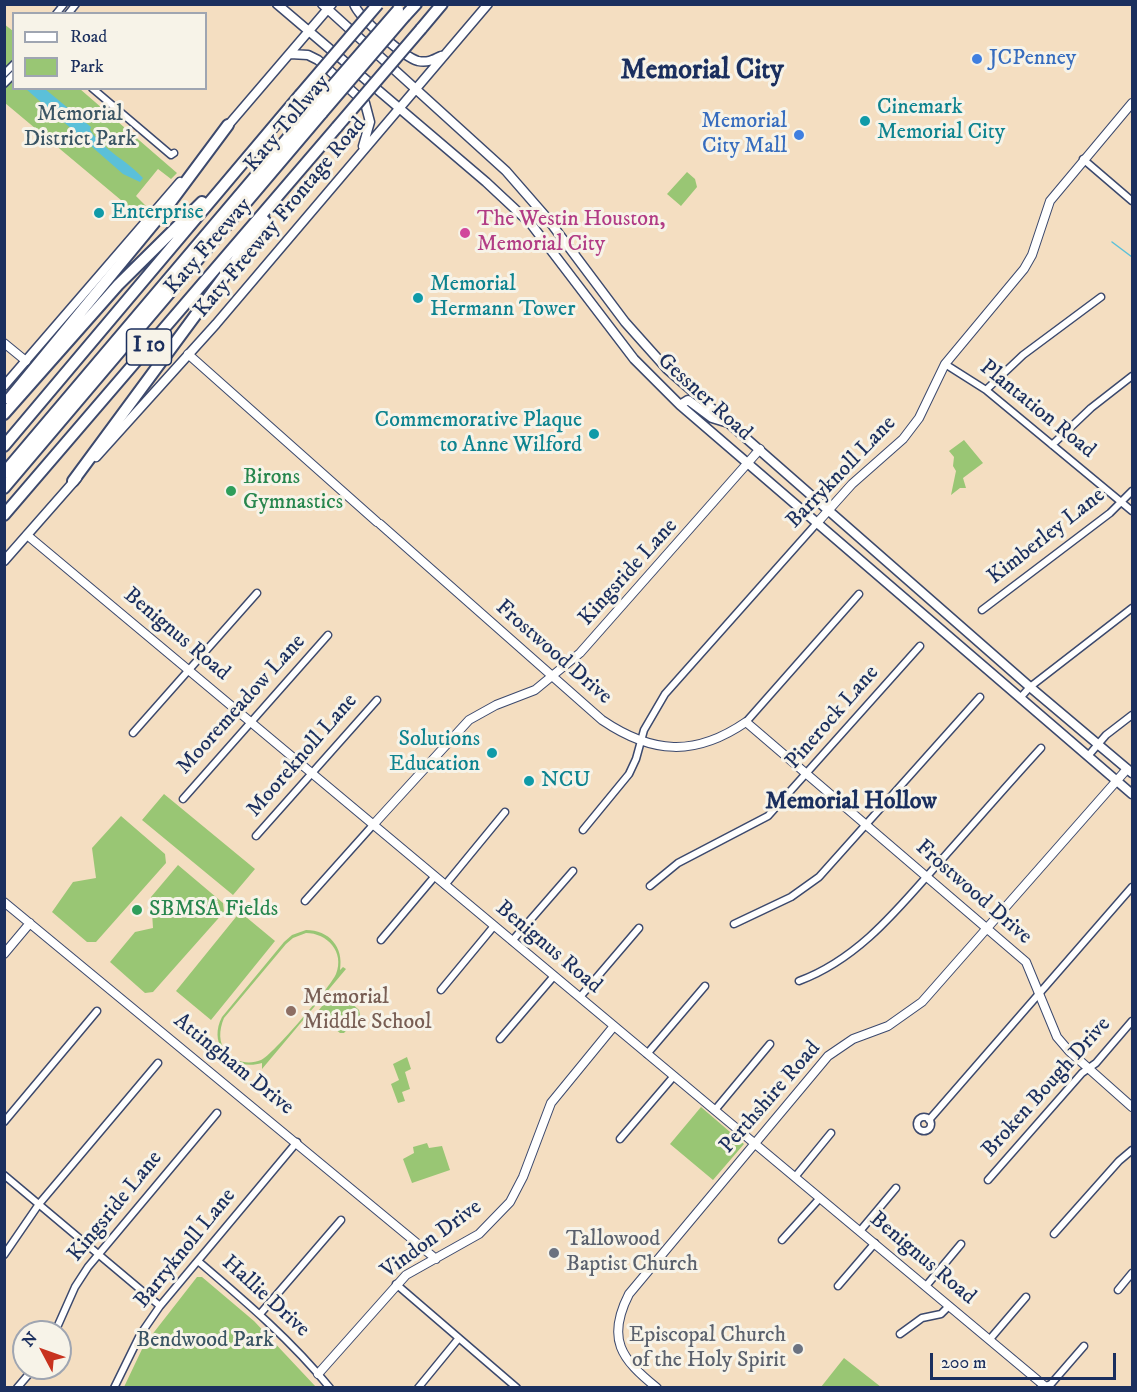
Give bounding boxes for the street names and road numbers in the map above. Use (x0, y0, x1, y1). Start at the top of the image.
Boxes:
street label: Katy Tollway (240, 70, 336, 178)
street label: Katy Freeway Frontage Road (189, 112, 373, 324)
street label: Katy Freeway (160, 193, 258, 301)
road number: I 10 (126, 329, 172, 365)
street label: Gessner Road (651, 349, 757, 447)
street label: Plantation Road (974, 355, 1100, 465)
street label: Barryknoll Lane (782, 411, 902, 535)
street label: Kimberley Lane (983, 483, 1111, 591)
street label: Kingsride Lane (574, 514, 684, 632)
street label: Benignus Road (118, 583, 234, 687)
street label: Frostwood Drive (489, 595, 617, 711)
street label: Mooremeadow Lane (172, 629, 312, 781)
street label: Pinerock Lane (781, 661, 885, 775)
street label: Mooreknoll Lane (242, 689, 364, 823)
street label: Frostwood Drive (909, 835, 1037, 951)
street label: Benignus Road (490, 896, 606, 1000)
street label: Attingham Drive (168, 1008, 298, 1122)
street label: Broken Bough Drive (977, 1012, 1117, 1164)
street label: Perthshire Road (715, 1036, 827, 1160)
street label: Kingsride Lane (63, 1146, 169, 1268)
street label: Barryknoll Lane (130, 1184, 242, 1314)
street label: Vindon Drive (377, 1195, 487, 1285)
street label: Benignus Road (864, 1207, 980, 1311)
street label: Hallie Drive (215, 1251, 315, 1343)

